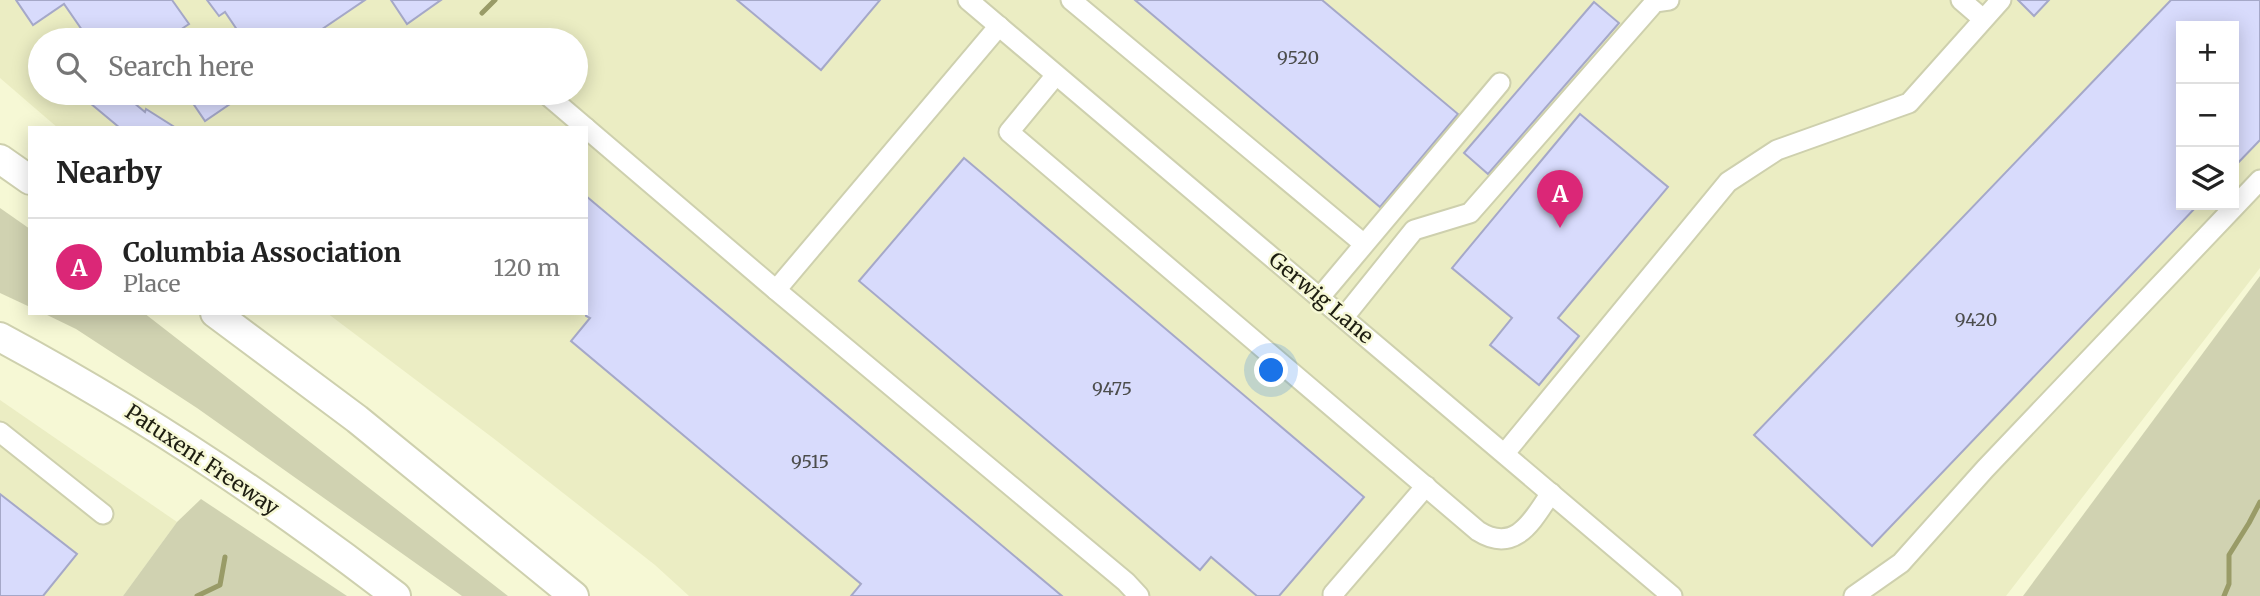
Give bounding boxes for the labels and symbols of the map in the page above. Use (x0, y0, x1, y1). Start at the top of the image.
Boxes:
house number: 9520 (1277, 46, 1319, 69)
pin: A (1537, 170, 1583, 228)
street label: Gerwig Lane (1263, 246, 1379, 349)
house number: 9420 (1955, 308, 1997, 331)
your location (1254, 353, 1288, 387)
house number: 9475 (1092, 377, 1132, 400)
street label: Patuxent Freeway (120, 398, 285, 522)
house number: 9515 (791, 450, 829, 473)

